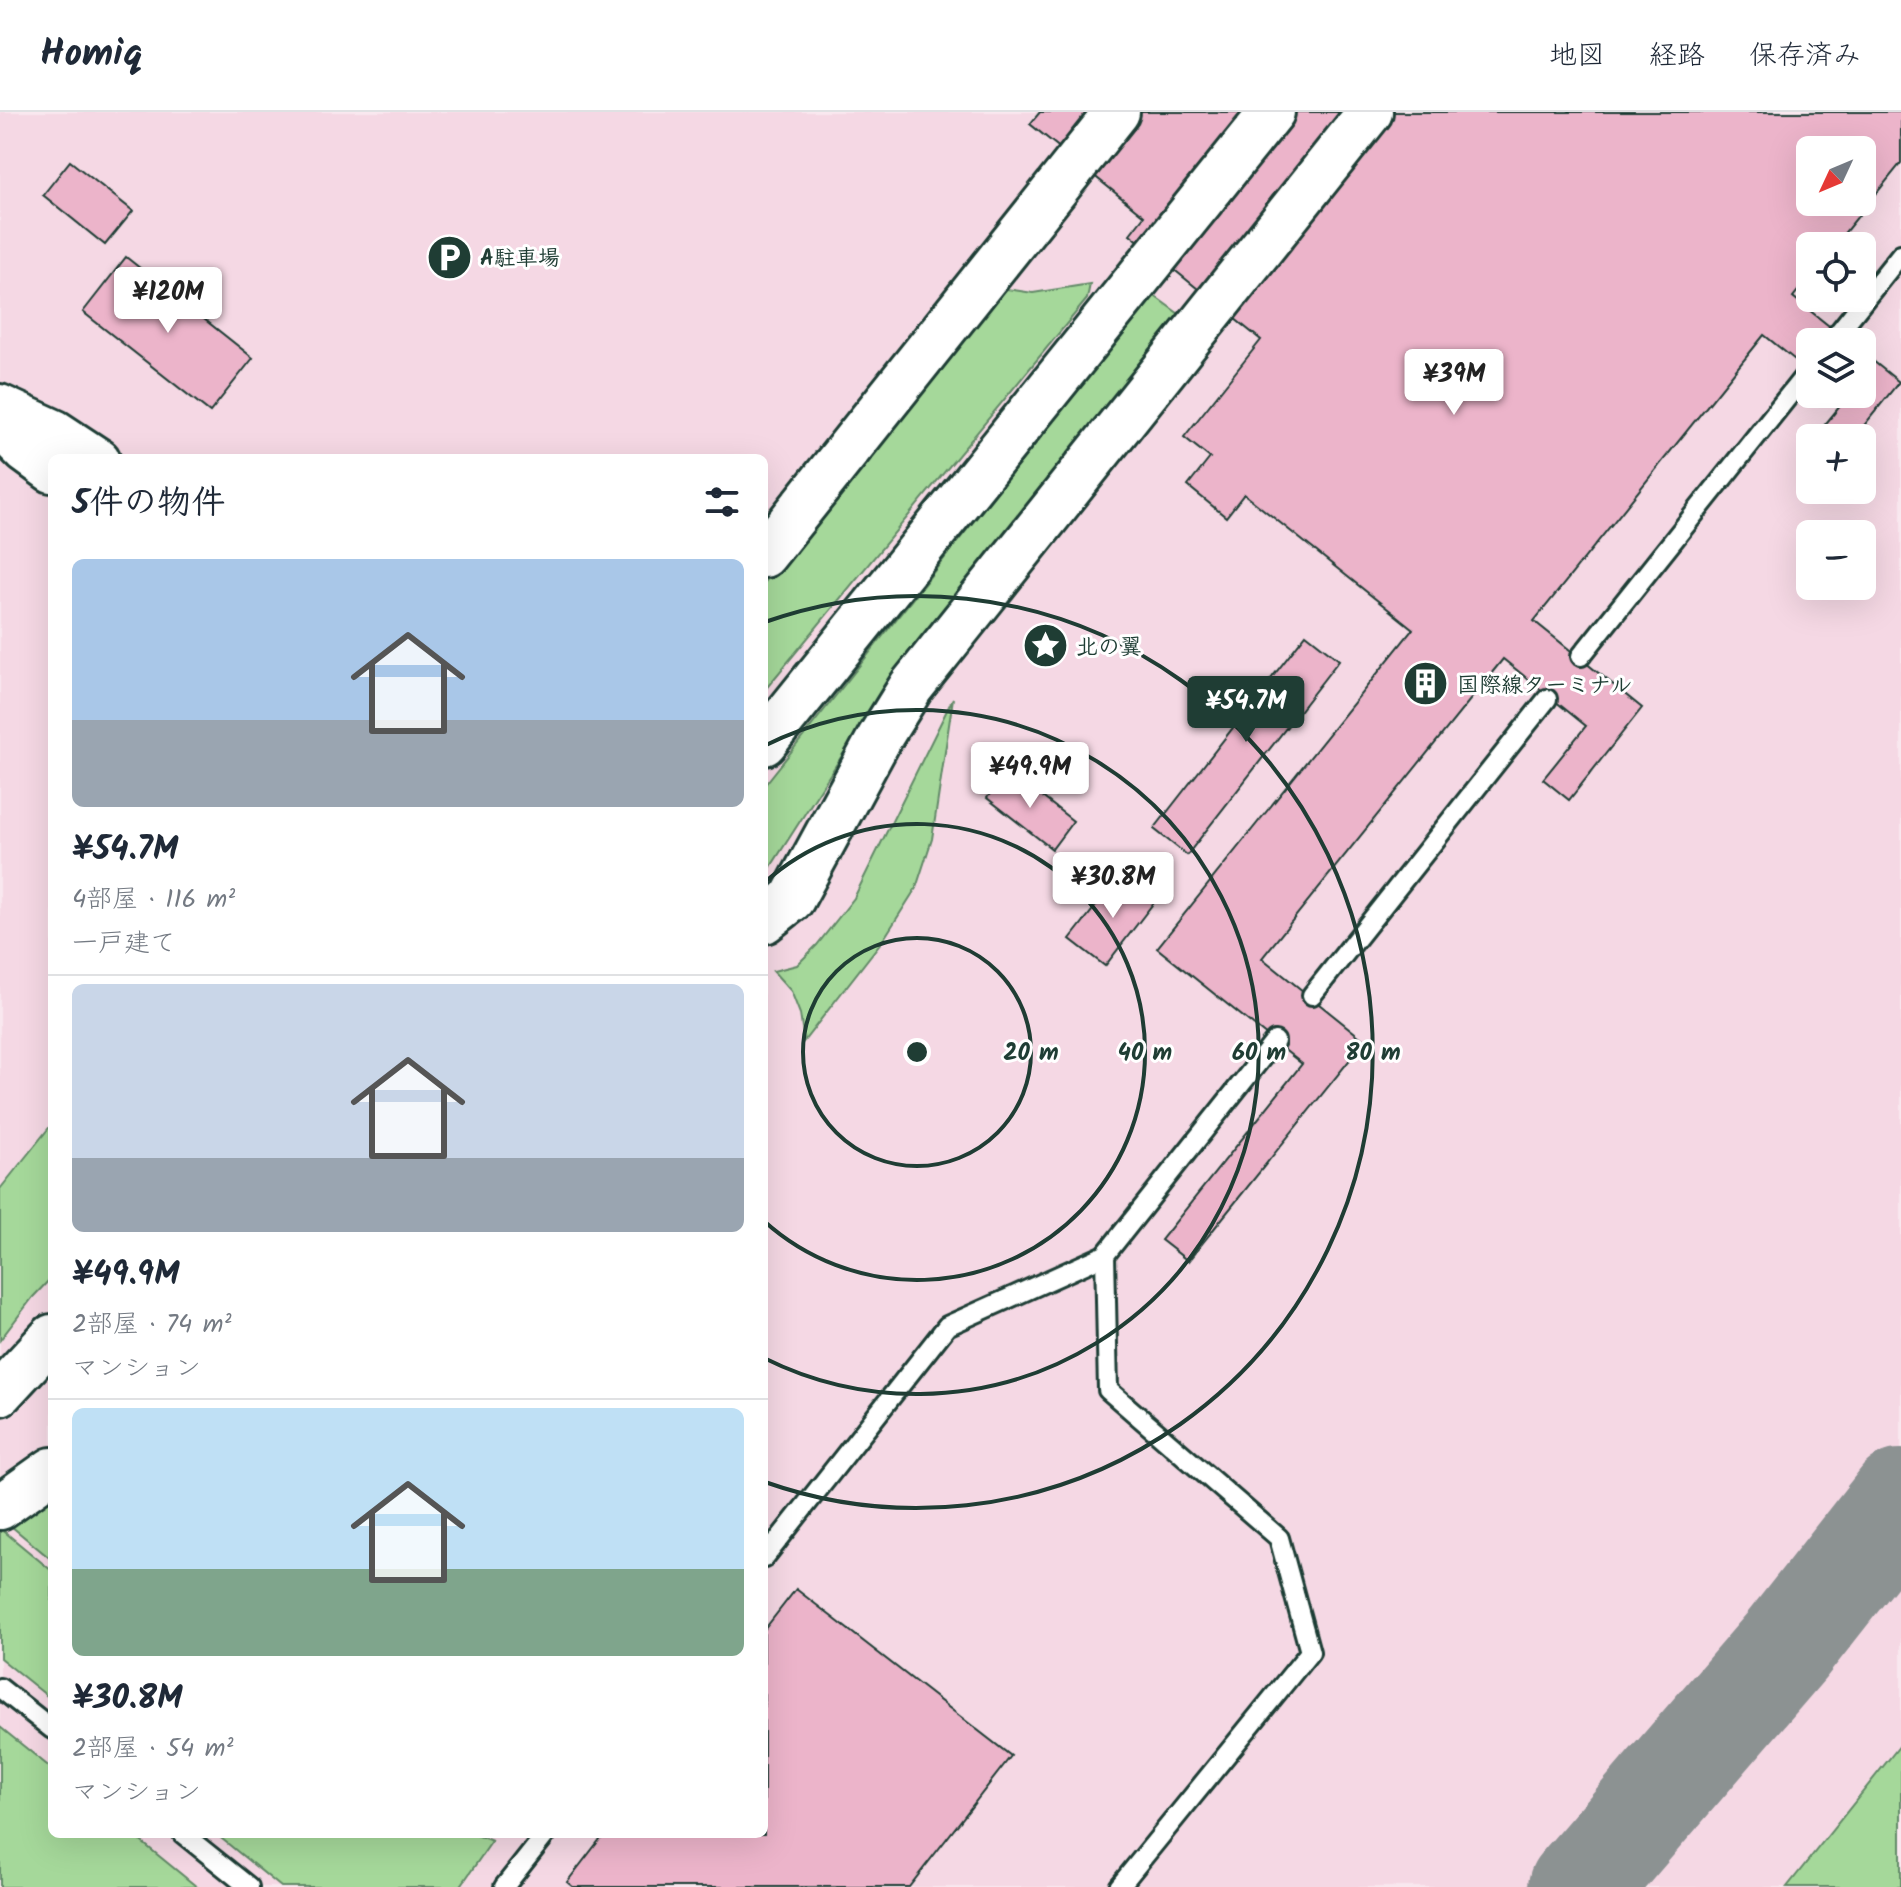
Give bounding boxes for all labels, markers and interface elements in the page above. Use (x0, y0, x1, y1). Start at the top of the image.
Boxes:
text: Homiq (40, 25, 143, 85)
text: 地図 (1549, 34, 1605, 79)
text: 経路 (1649, 34, 1705, 79)
text: 保存済み (1749, 34, 1861, 79)
north arrow (1796, 136, 1876, 216)
map controls (1796, 136, 1876, 600)
button: locate (1796, 232, 1876, 312)
parking icon: A駐車場 (425, 233, 473, 281)
place label: A駐車場 (480, 242, 560, 277)
pin: ¥120M (112, 267, 224, 335)
text: ¥120M (132, 272, 204, 314)
button: layers (1796, 328, 1876, 408)
pin: ¥39M (1407, 349, 1501, 417)
text: ¥39M (1422, 354, 1486, 396)
button: + (1796, 424, 1876, 504)
text: 5件の物件 (72, 477, 225, 531)
icon: filters (700, 480, 744, 524)
button: − (1796, 520, 1876, 600)
icon: home (336, 611, 480, 755)
place icon: 北の翼 (1021, 622, 1069, 670)
place label: 北の翼 (1076, 631, 1142, 666)
building icon: 国際線ターミナル (1402, 660, 1450, 708)
place label: 国際線ターミナル (1457, 669, 1633, 704)
pin: ¥54.7M (1181, 676, 1311, 744)
text: ¥54.7M (1205, 681, 1287, 723)
pin: ¥49.9M (965, 742, 1095, 810)
text: ¥49.9M (989, 747, 1071, 789)
text: ¥54.7M (72, 823, 178, 877)
pin: ¥30.8M (1048, 852, 1178, 920)
text: ¥30.8M (1071, 857, 1155, 899)
text: 4部屋 · 116 m² (72, 879, 235, 921)
text: 一戸建て (72, 923, 176, 965)
text: 20 m (1003, 1034, 1059, 1073)
text: 40 m (1118, 1034, 1172, 1073)
text: 60 m (1232, 1034, 1286, 1073)
text: 80 m (1345, 1034, 1401, 1073)
icon: home (336, 1036, 480, 1180)
centre of rings (903, 1038, 931, 1066)
text: ¥49.9M (72, 1248, 180, 1302)
text: 2部屋 · 74 m² (72, 1304, 232, 1346)
text: マンション (72, 1348, 201, 1390)
icon: home (336, 1460, 480, 1604)
text: ¥30.8M (72, 1672, 183, 1726)
text: 2部屋 · 54 m² (72, 1728, 234, 1770)
text: マンション (72, 1772, 201, 1814)

